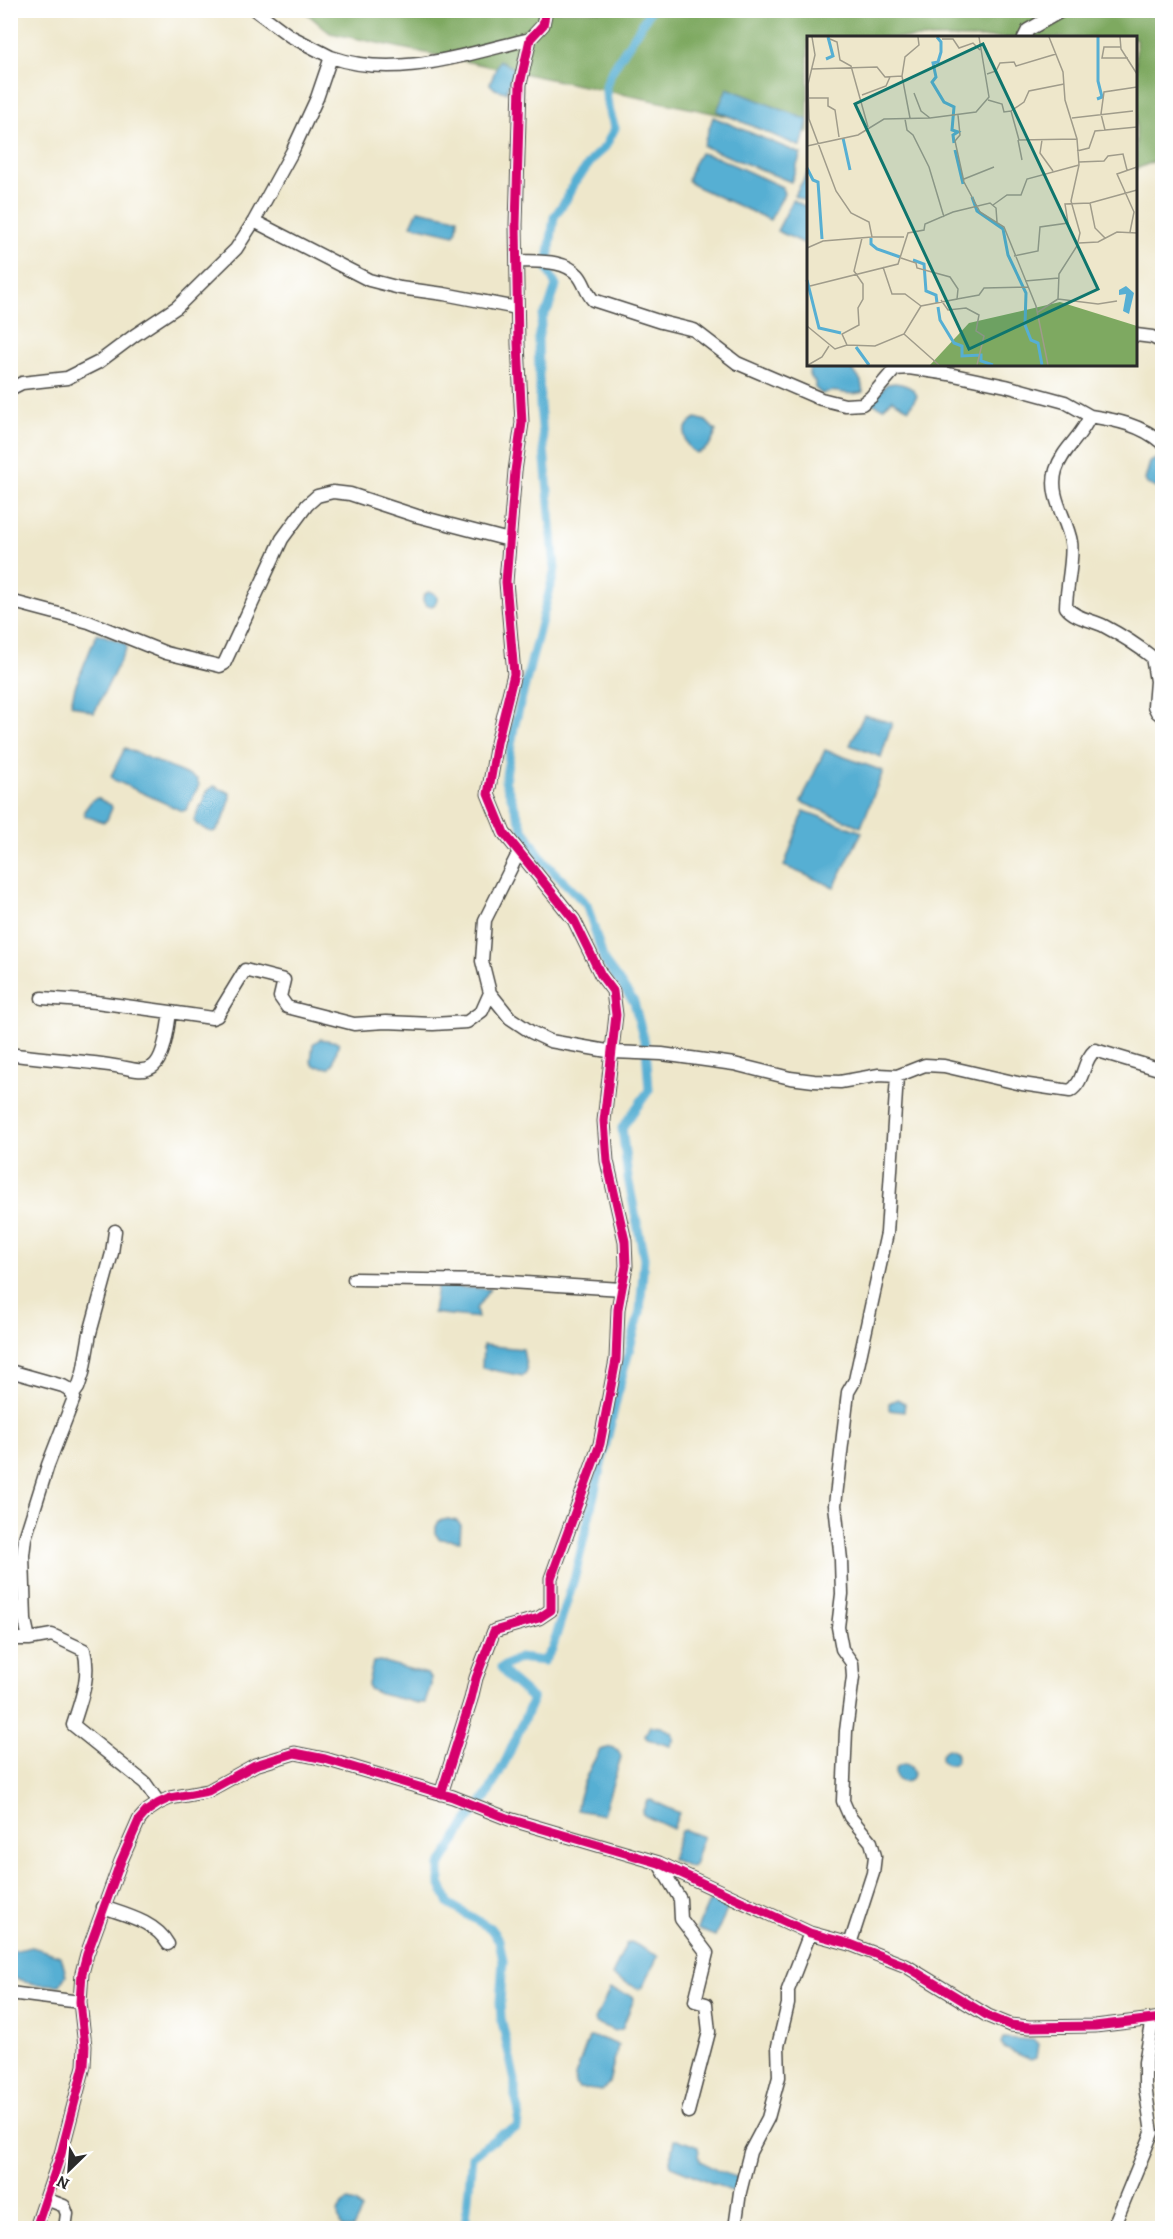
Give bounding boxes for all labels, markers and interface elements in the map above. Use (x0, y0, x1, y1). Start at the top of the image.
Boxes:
inset map (807, 36, 1137, 366)
north arrow (39, 2140, 99, 2200)
text: N (53, 2170, 73, 2195)

